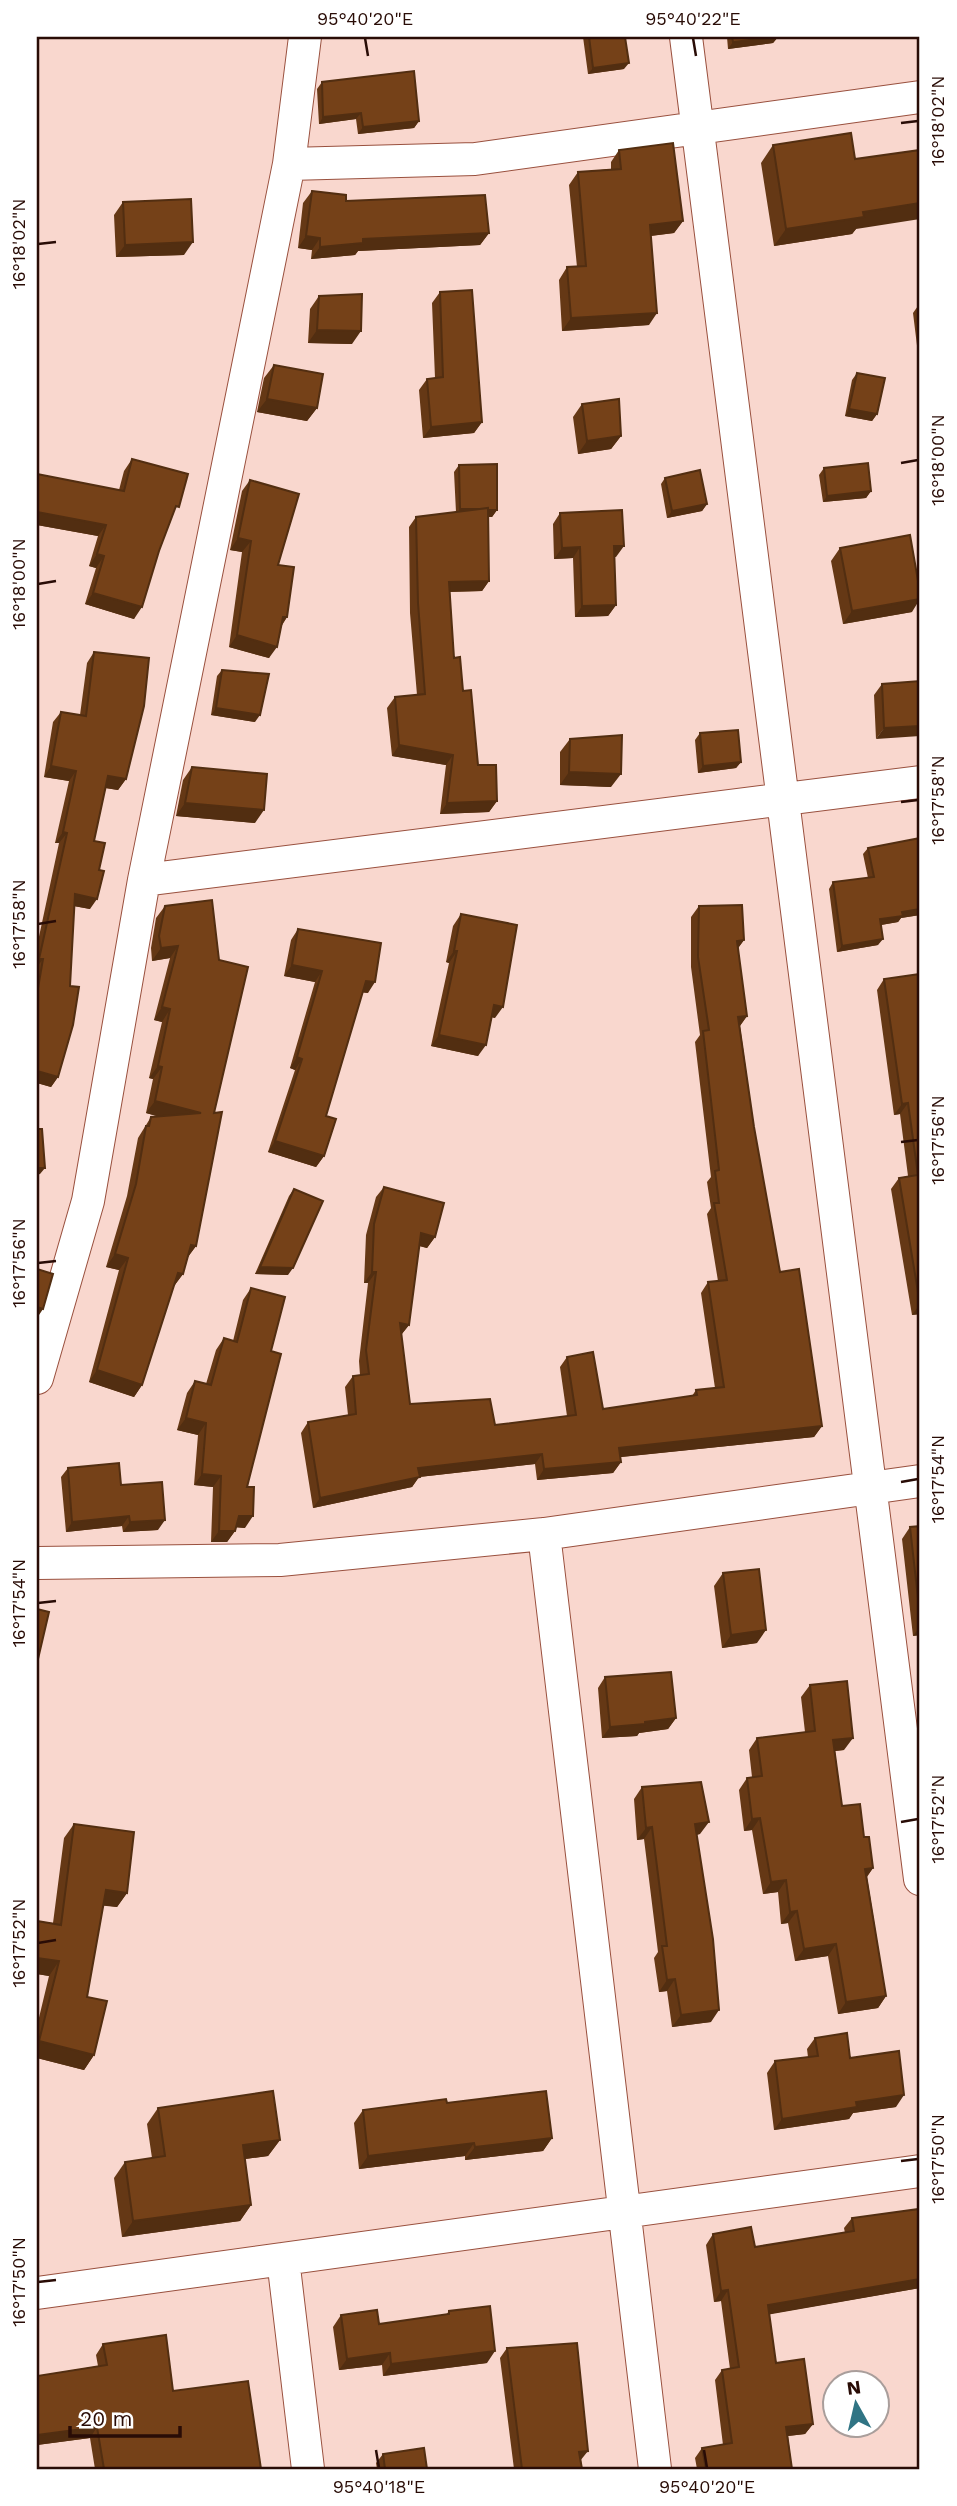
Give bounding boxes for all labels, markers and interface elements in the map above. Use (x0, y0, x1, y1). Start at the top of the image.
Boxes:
text: 95°40'20"E (317, 8, 413, 29)
text: 95°40'22"E (645, 8, 741, 29)
text: 16°18'02"N (927, 76, 948, 166)
text: 16°18'02"N (8, 199, 29, 289)
text: 16°18'00"N (927, 414, 948, 506)
text: 16°18'00"N (8, 538, 29, 630)
text: 16°17'58"N (927, 755, 948, 845)
text: 16°17'58"N (8, 879, 29, 969)
text: 16°17'56"N (927, 1095, 948, 1185)
text: 16°17'56"N (8, 1218, 29, 1308)
text: 16°17'54"N (927, 1435, 948, 1523)
text: 16°17'54"N (8, 1559, 29, 1647)
text: 16°17'52"N (927, 1774, 948, 1864)
text: 16°17'52"N (8, 1898, 29, 1988)
text: 16°17'50"N (927, 2114, 948, 2204)
text: 16°17'50"N (8, 2237, 29, 2327)
north arrow (820, 2370, 890, 2440)
text: N (845, 2375, 862, 2400)
scale bar (70, 2394, 180, 2438)
text: 20 m (80, 2406, 132, 2431)
text: 95°40'18"E (333, 2476, 425, 2497)
text: 95°40'20"E (659, 2476, 755, 2497)

